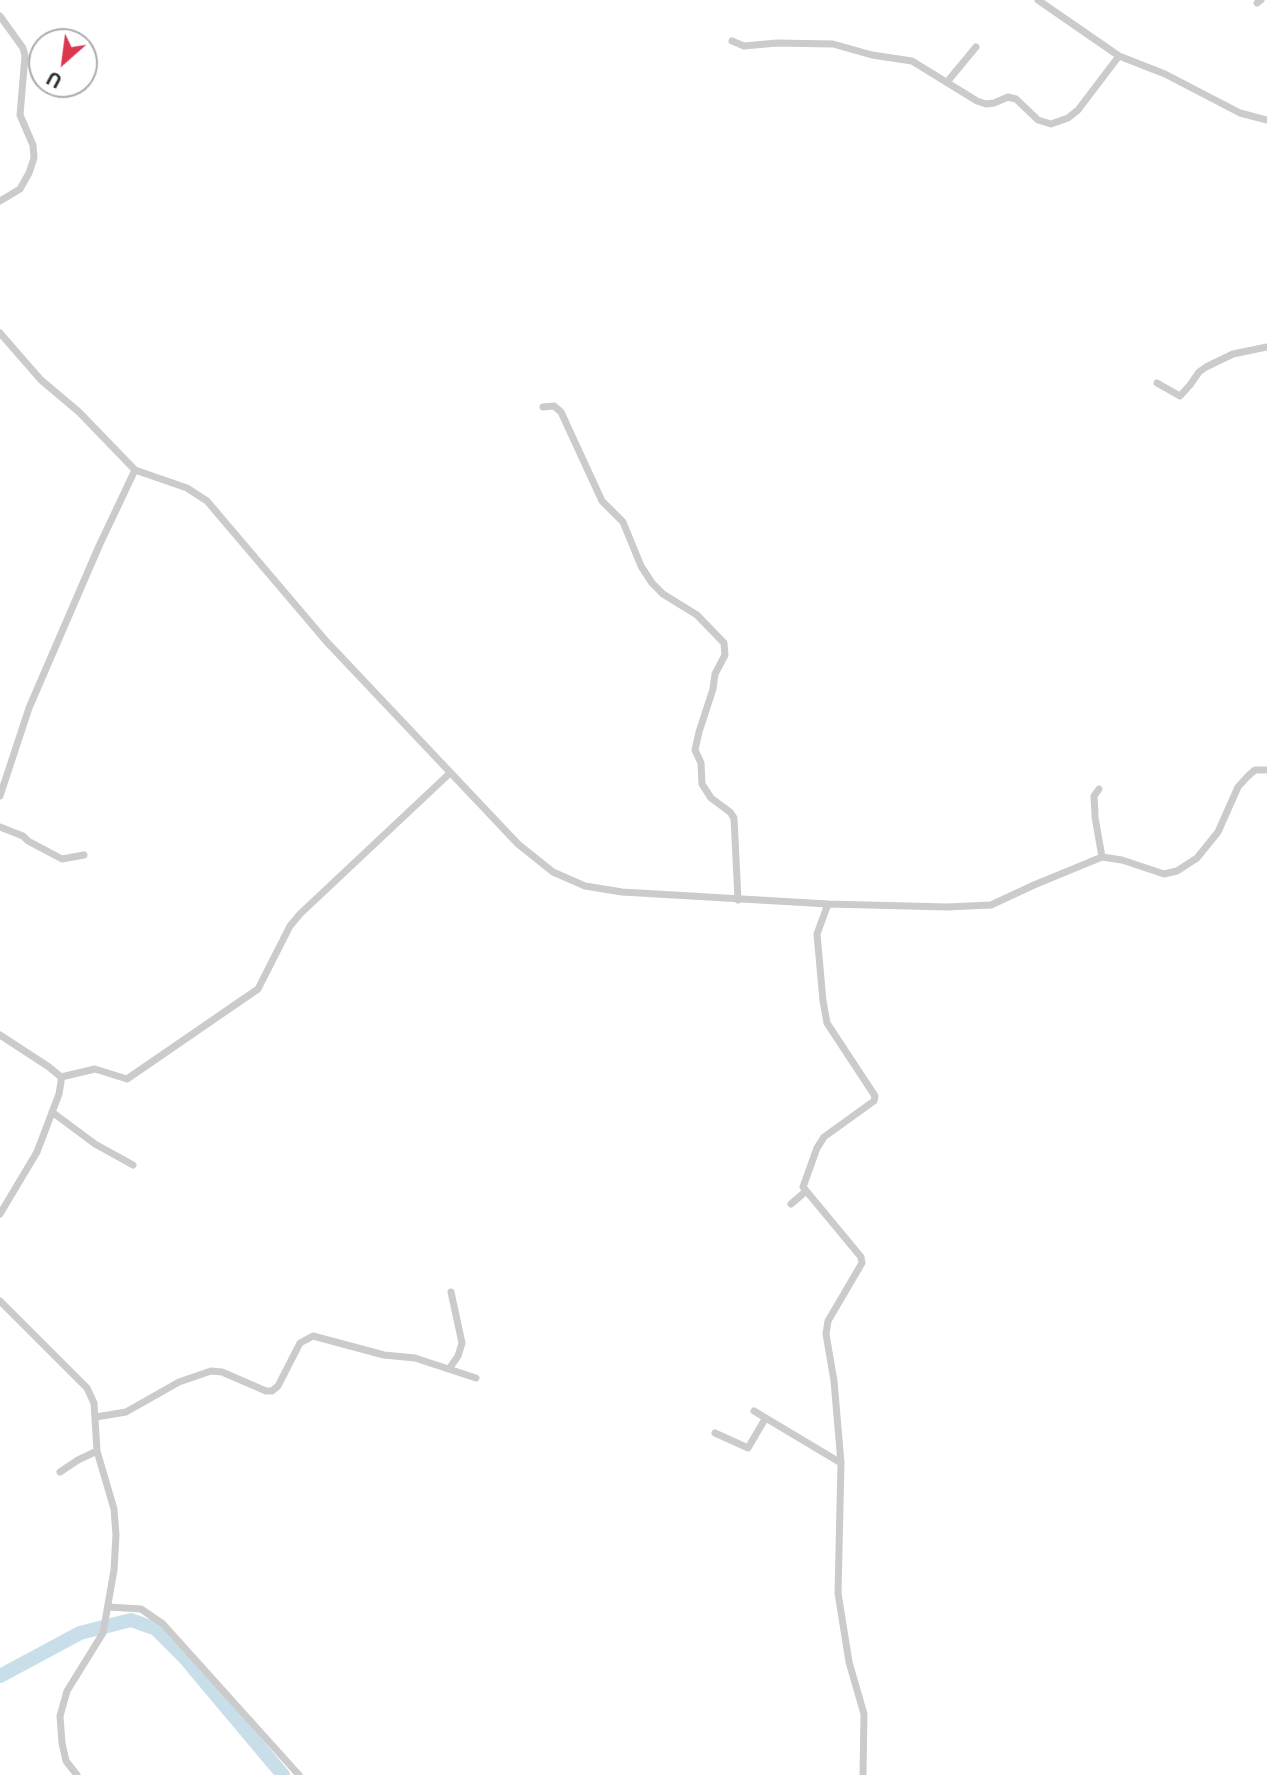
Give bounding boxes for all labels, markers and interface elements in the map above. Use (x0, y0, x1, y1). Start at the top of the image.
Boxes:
north arrow (28, 28, 98, 98)
text: U (42, 65, 67, 95)

